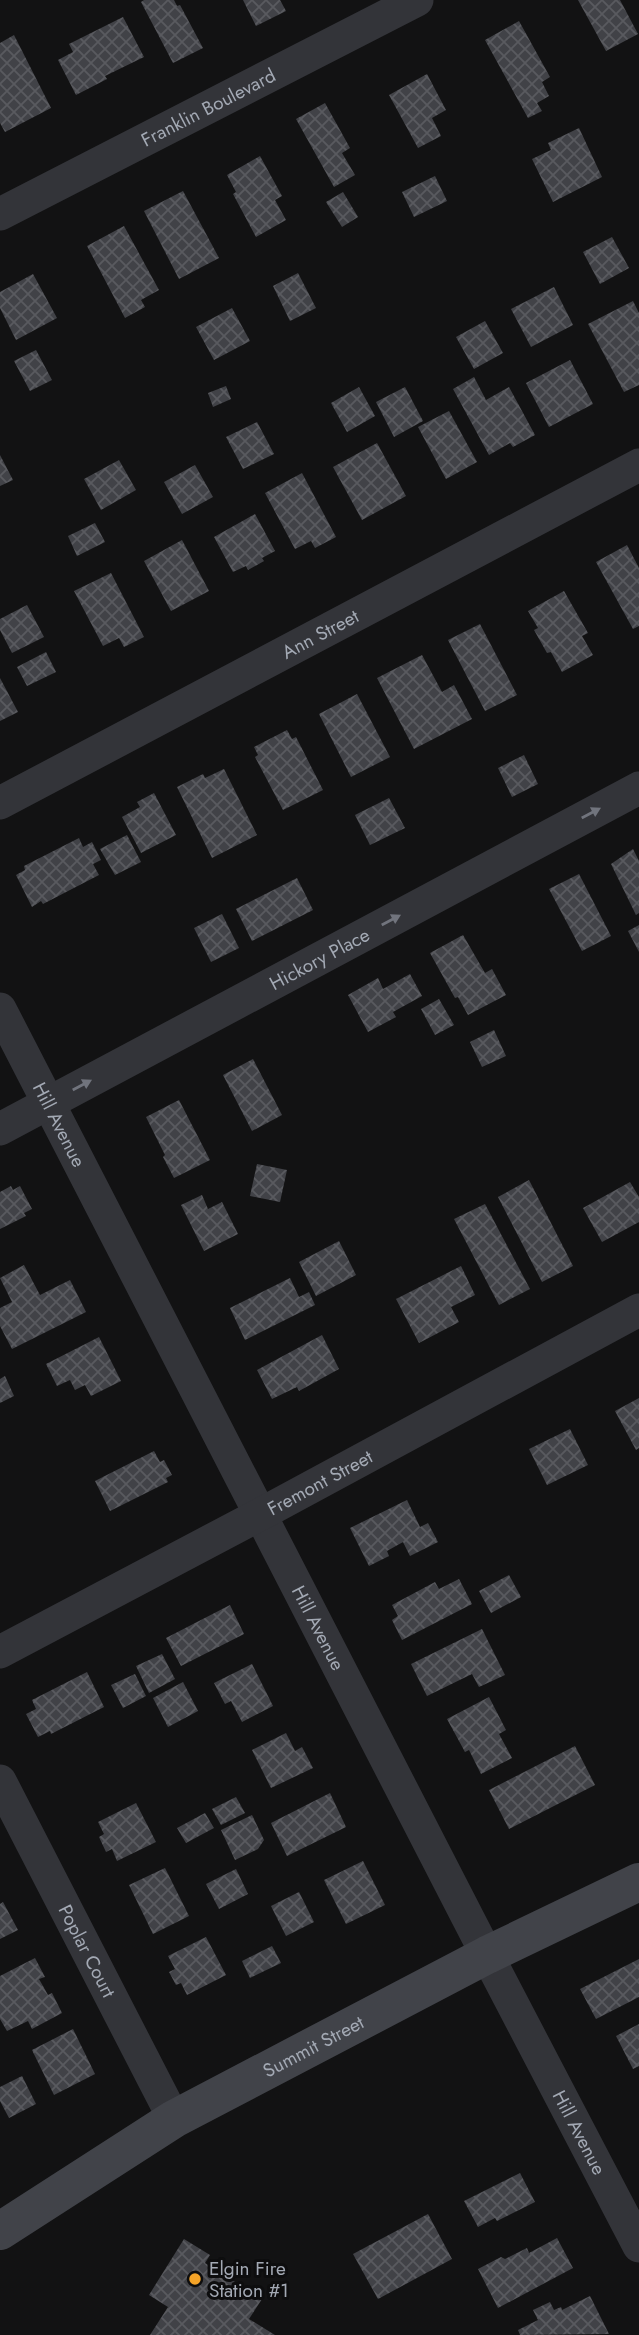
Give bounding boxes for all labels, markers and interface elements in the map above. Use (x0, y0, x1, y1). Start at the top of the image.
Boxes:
street label: Franklin Boulevard (136, 62, 280, 153)
street label: Ann Street (277, 603, 364, 666)
one-way arrow (582, 808, 602, 820)
one-way arrow (381, 914, 400, 926)
street label: Hickory Place (265, 921, 375, 997)
street label: Hill Avenue (26, 1078, 92, 1172)
one-way arrow (72, 1079, 92, 1091)
street label: Fremont Street (263, 1443, 378, 1522)
street label: Hill Avenue (285, 1581, 351, 1675)
street label: Poplar Court (52, 1900, 122, 2003)
street label: Summit Street (258, 2009, 369, 2084)
street label: Hill Avenue (546, 2085, 613, 2180)
place label: Elgin Fire Station #1 (209, 2255, 289, 2304)
marker: Elgin Fire Station #1 (187, 2271, 203, 2287)

